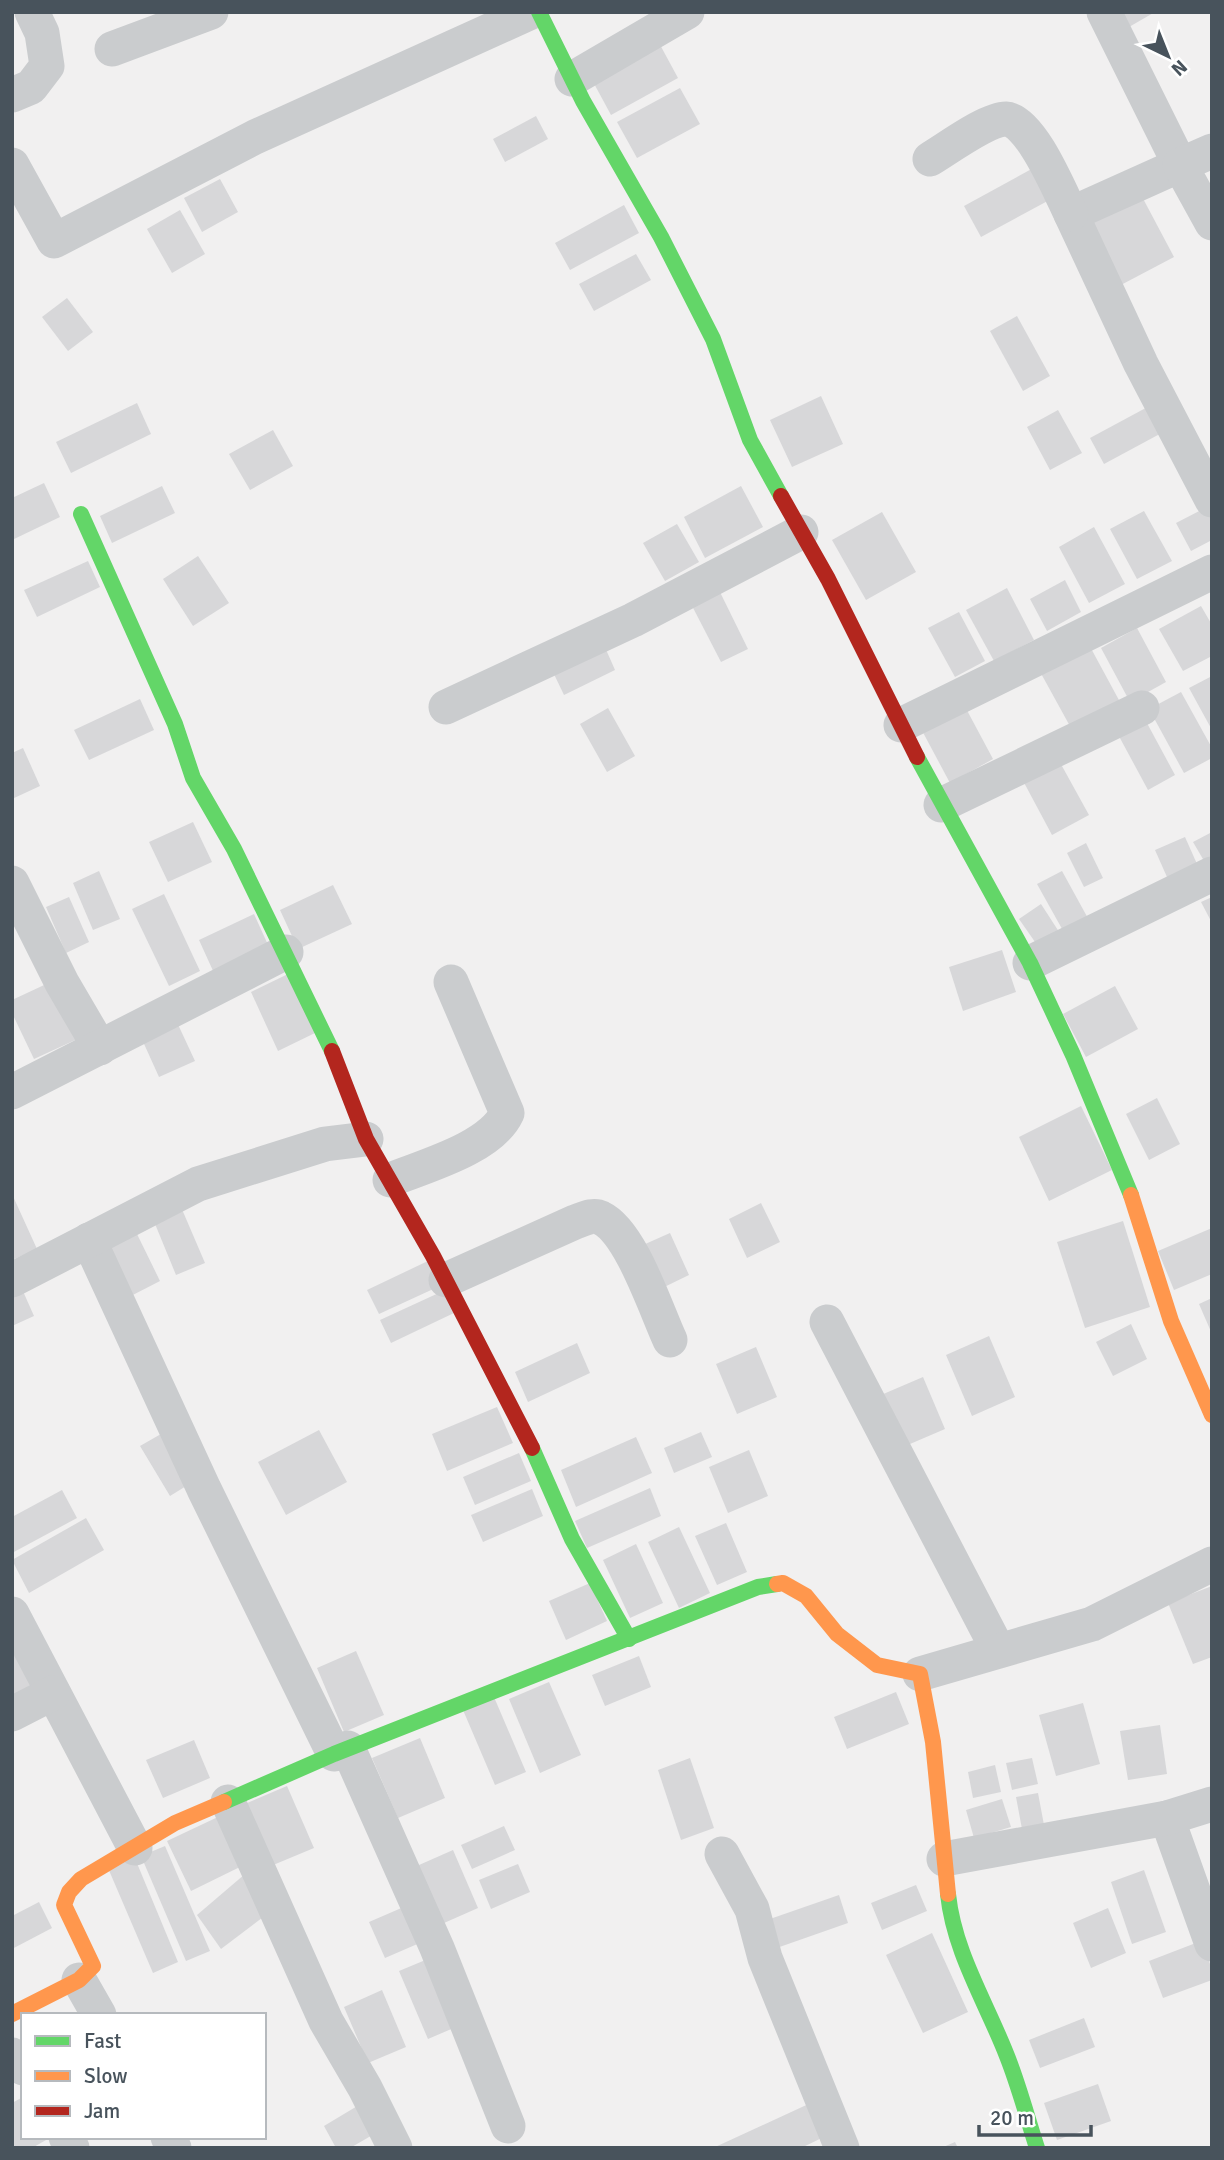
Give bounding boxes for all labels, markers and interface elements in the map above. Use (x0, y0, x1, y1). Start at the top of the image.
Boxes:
north arrow (1133, 21, 1203, 91)
text: N (1166, 54, 1192, 81)
legend (21, 2013, 266, 2139)
text: Fast (84, 2028, 121, 2054)
text: Slow (84, 2063, 128, 2089)
scale bar (979, 2094, 1091, 2138)
text: Jam (84, 2098, 120, 2124)
text: 20 m (990, 2105, 1034, 2131)

